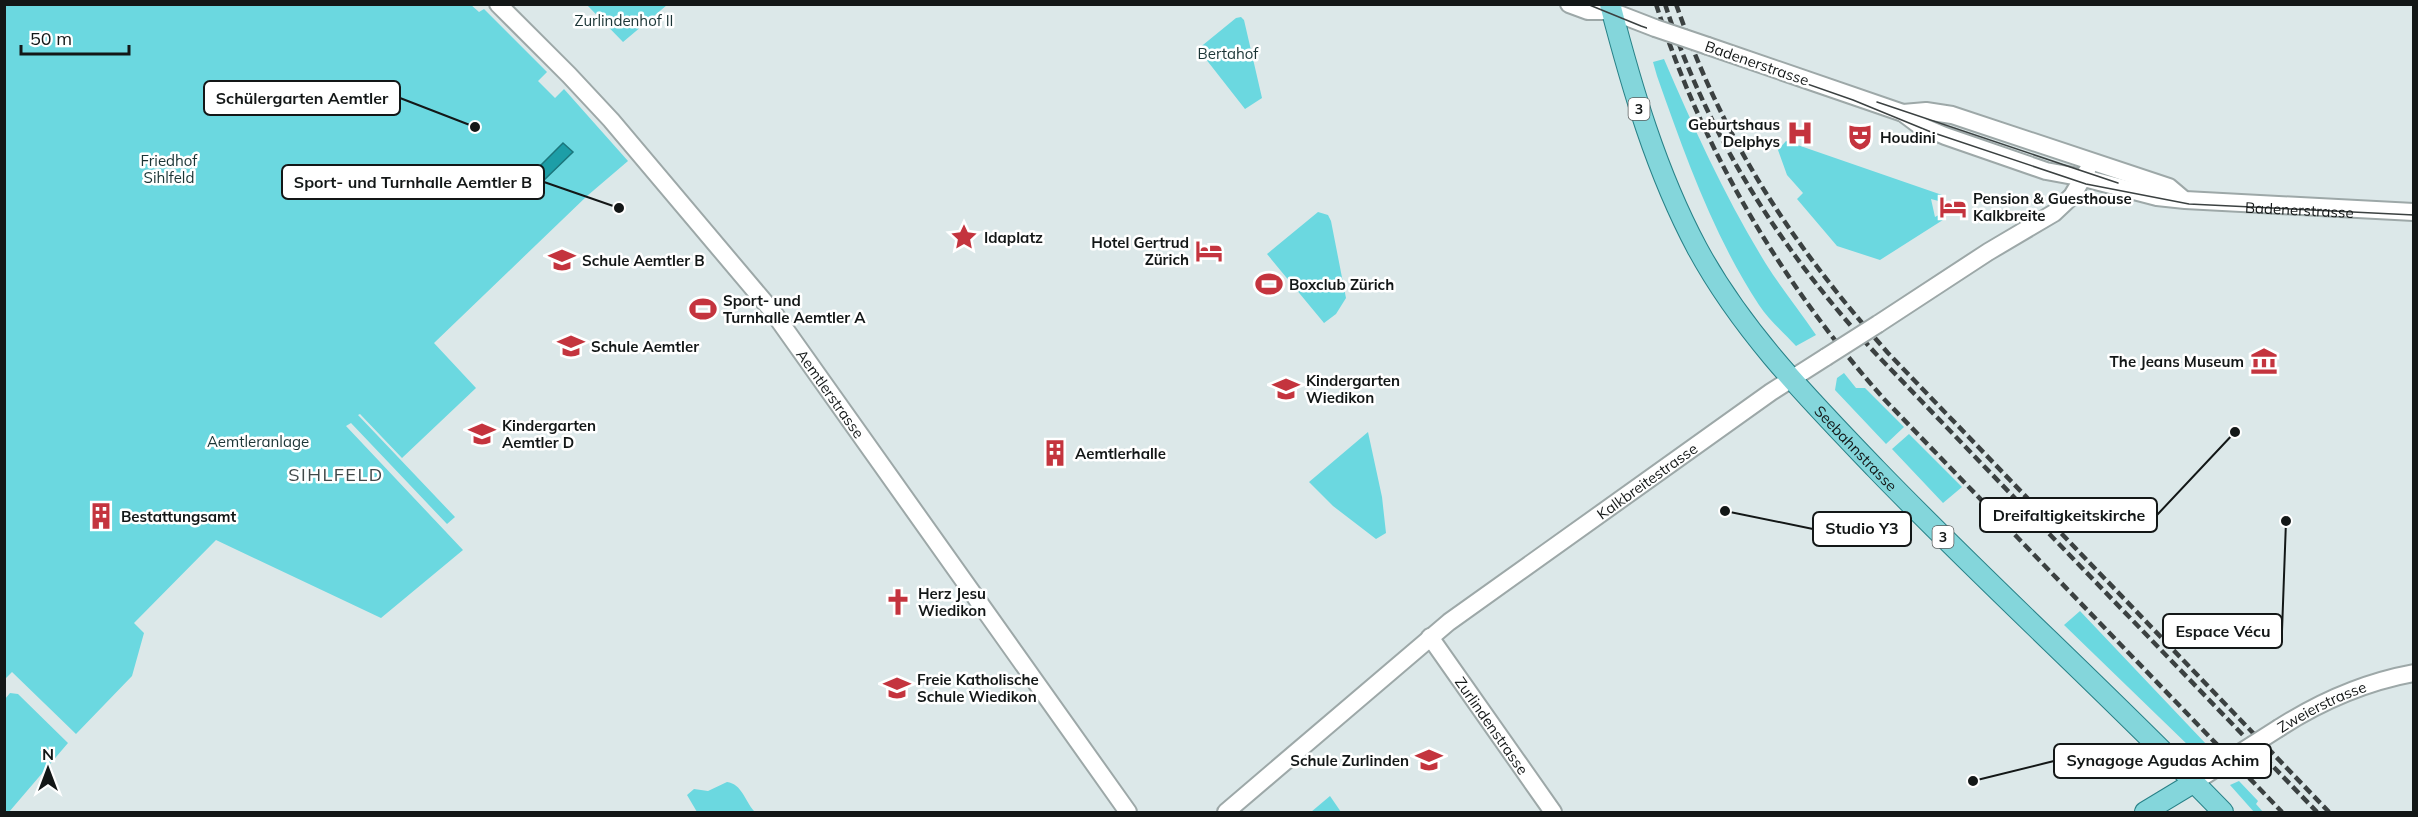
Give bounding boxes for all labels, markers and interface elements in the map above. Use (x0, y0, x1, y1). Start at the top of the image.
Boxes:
park label: Zurlindenhof II (575, 11, 673, 30)
scale bar (21, 18, 129, 56)
text: 50 m (30, 27, 72, 50)
street label: Badenerstrasse (1703, 36, 1811, 90)
park label: Bertahof (1198, 44, 1259, 63)
callout: Schülergarten Aemtler (204, 81, 400, 115)
text: Schülergarten Aemtler (216, 88, 389, 108)
road number: 3 (1628, 98, 1650, 120)
place label: Geburtshaus Delphys (1688, 115, 1780, 151)
hospital icon: Geburtshaus Delphys (1785, 118, 1815, 148)
theatre icon: Houdini (1845, 122, 1875, 152)
place label: Houdini (1880, 128, 1936, 147)
park label: Friedhof Sihlfeld (141, 151, 198, 187)
callout: Sport- und Turnhalle Aemtler B (282, 165, 544, 199)
text: Sport- und Turnhalle Aemtler B (294, 172, 532, 192)
place label: Pension & Guesthouse Kalkbreite (1973, 189, 2132, 225)
hotel icon: Pension & Guesthouse Kalkbreite (1938, 192, 1968, 222)
street label: Badenerstrasse (2244, 197, 2354, 222)
place icon: Idaplatz (949, 222, 979, 252)
place label: Idaplatz (984, 228, 1043, 247)
place label: Hotel Gertrud Zürich (1091, 233, 1189, 269)
hotel icon: Hotel Gertrud Zürich (1194, 236, 1224, 266)
school or university icon: Schule Aemtler B (547, 245, 577, 275)
place label: Schule Aemtler B (582, 251, 705, 270)
sports icon: Boxclub Zürich (1254, 269, 1284, 299)
place label: Boxclub Zürich (1289, 275, 1394, 294)
place label: Sport- und Turnhalle Aemtler A (723, 291, 866, 327)
sports icon: Sport- und Turnhalle Aemtler A (688, 294, 718, 324)
school or university icon: Schule Aemtler (556, 331, 586, 361)
place label: Schule Aemtler (591, 337, 699, 356)
street label: Aemtlerstrasse (793, 345, 869, 442)
museum icon: The Jeans Museum (2249, 346, 2279, 376)
place label: The Jeans Museum (2110, 352, 2244, 371)
place label: Kindergarten Wiedikon (1306, 371, 1400, 407)
school or university icon: Kindergarten Wiedikon (1271, 374, 1301, 404)
street label: Seebahnstrasse (1811, 401, 1901, 495)
place label: Kindergarten Aemtler D (502, 416, 596, 452)
school or university icon: Kindergarten Aemtler D (467, 419, 497, 449)
park label: Aemtleranlage (207, 432, 309, 451)
building icon: Aemtlerhalle (1040, 438, 1070, 468)
street label: Kalkbreitestrasse (1593, 438, 1701, 523)
place label: Aemtlerhalle (1075, 444, 1166, 463)
district label: SIHLFELD (288, 463, 384, 486)
callout: Dreifaltigkeitskirche (1980, 498, 2157, 532)
building icon: Bestattungsamt (86, 501, 116, 531)
text: Dreifaltigkeitskirche (1993, 505, 2146, 525)
place label: Bestattungsamt (121, 507, 237, 526)
callout: Studio Y3 (1813, 512, 1911, 546)
text: Studio Y3 (1825, 518, 1899, 538)
road number: 3 (1932, 526, 1954, 548)
place label: Herz Jesu Wiedikon (918, 584, 986, 620)
church icon: Herz Jesu Wiedikon (883, 587, 913, 617)
callout: Espace Vécu (2163, 614, 2282, 648)
text: Espace Vécu (2175, 621, 2271, 641)
place label: Freie Katholische Schule Wiedikon (917, 670, 1039, 706)
school or university icon: Freie Katholische Schule Wiedikon (882, 673, 912, 703)
street label: Zurlindenstrasse (1451, 673, 1533, 778)
street label: Zweierstrasse (2274, 677, 2369, 736)
north arrow (18, 739, 78, 799)
text: N (42, 744, 54, 764)
callout: Synagoge Agudas Achim (2054, 744, 2271, 778)
school or university icon: Schule Zurlinden (1414, 745, 1444, 775)
text: Synagoge Agudas Achim (2067, 750, 2259, 770)
place label: Schule Zurlinden (1290, 751, 1409, 770)

